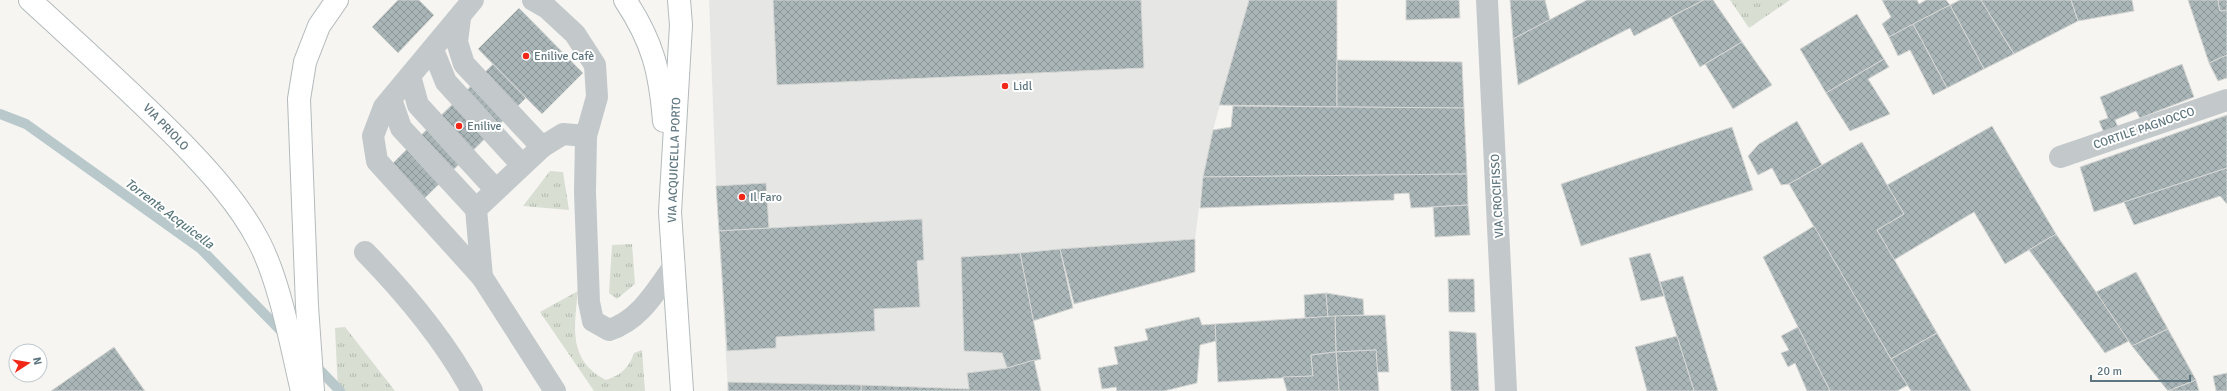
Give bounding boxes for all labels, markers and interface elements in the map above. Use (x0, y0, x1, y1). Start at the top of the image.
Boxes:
place label: Enilive Cafè (534, 49, 594, 64)
marker: Enilive Cafè (521, 51, 531, 61)
place label: Lidl (1013, 79, 1033, 94)
marker: Lidl (1000, 81, 1010, 91)
street label: VIA ACQUICELLA PORTO (665, 97, 684, 223)
street label: VIA PRIOLO (140, 101, 192, 154)
street label: CORTILE PAGNOCCO (2091, 104, 2197, 153)
place label: Enilive (467, 119, 502, 134)
marker: Enilive (454, 121, 464, 131)
street label: VIA CROCIFISSO (1488, 153, 1507, 238)
water label: Torrente Acquicella (122, 175, 217, 253)
place label: Il Faro (750, 190, 782, 205)
marker: Il Faro (737, 192, 747, 202)
north arrow (8, 343, 48, 383)
text: N (30, 356, 44, 366)
scale bar (2091, 357, 2190, 383)
text: 20 m (2097, 364, 2122, 379)

